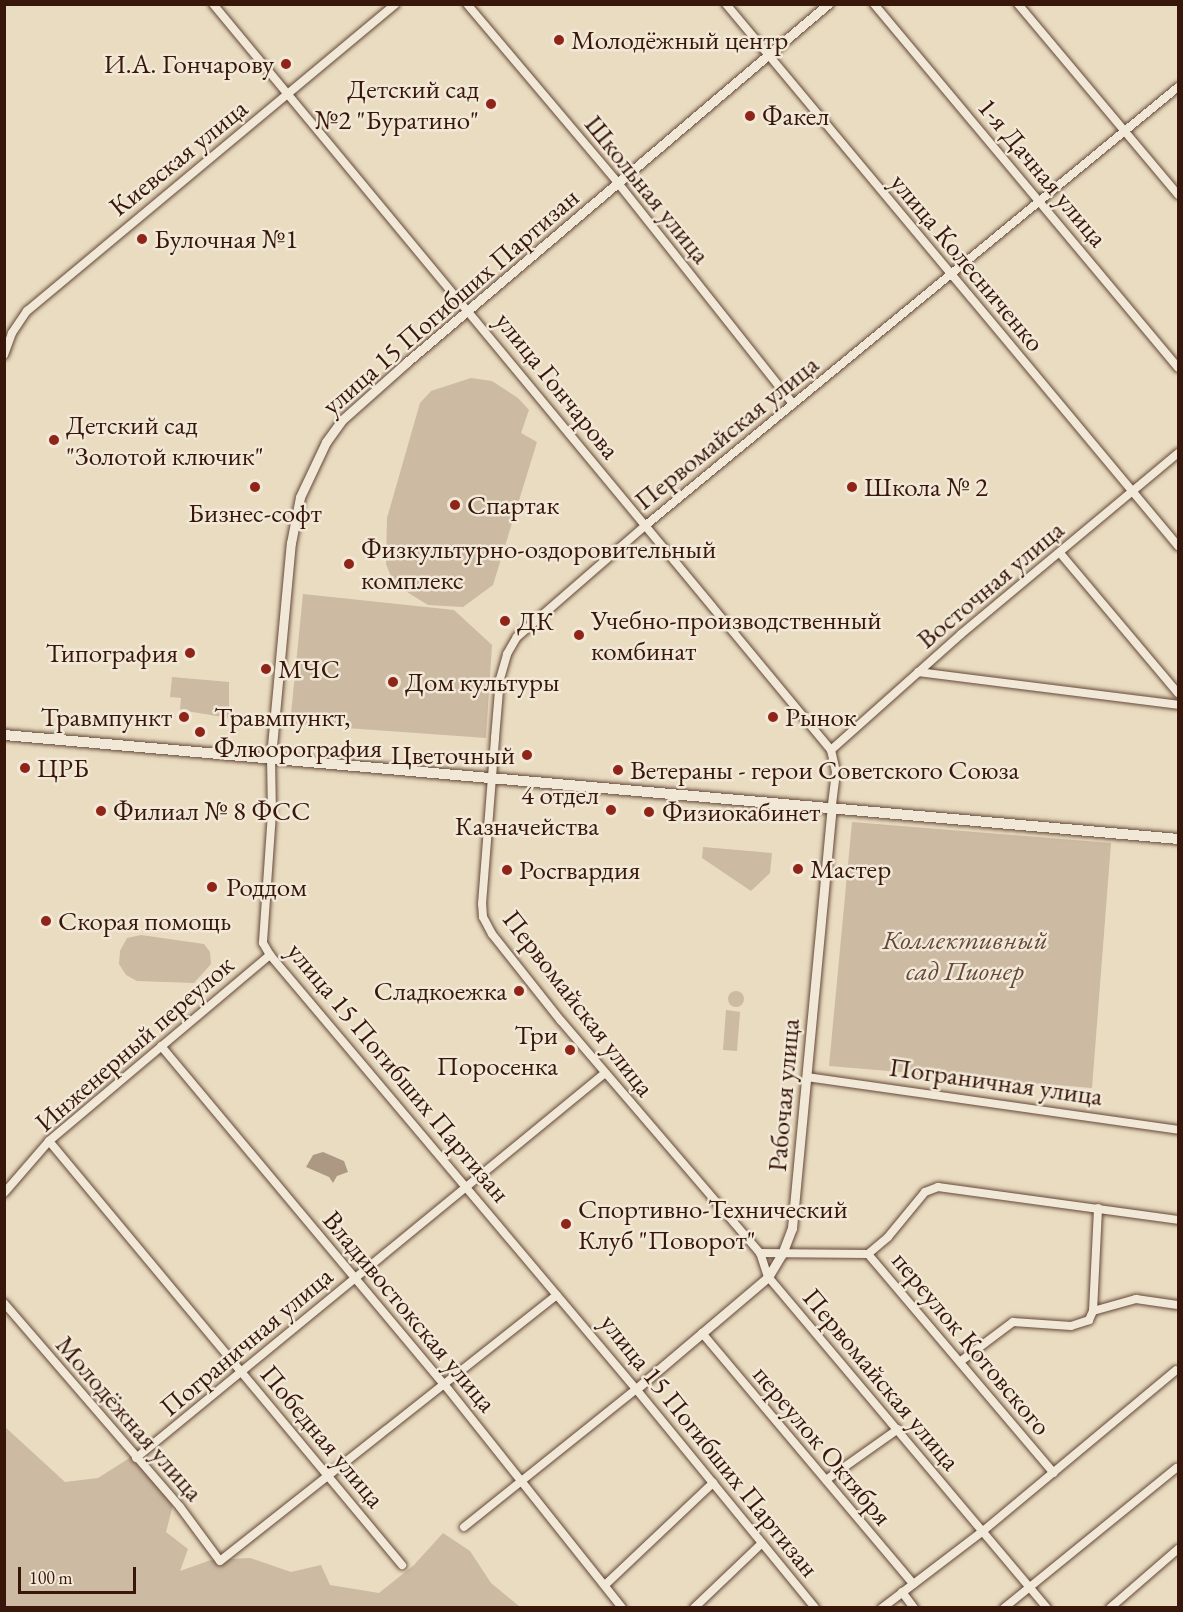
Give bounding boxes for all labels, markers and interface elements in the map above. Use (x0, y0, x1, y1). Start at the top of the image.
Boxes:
place label: Молодёжный центр (571, 24, 788, 56)
marker: Молодёжный центр (552, 33, 566, 47)
place label: И.А. Гончарову (104, 48, 274, 80)
marker: И.А. Гончарову (279, 57, 293, 71)
place label: Детский сад №2 "Буратино" (315, 72, 479, 135)
street label: Киевская улица (102, 91, 254, 223)
street label: 1-я Дачная улица (971, 91, 1115, 253)
marker: Детский сад №2 "Буратино" (484, 97, 498, 111)
place label: Факел (762, 100, 829, 132)
street label: Школьная улица (578, 108, 718, 270)
marker: Факел (743, 109, 757, 123)
street label: улица Колесниченко (884, 166, 1052, 358)
street label: улица 15 Погибших Партизан (315, 181, 585, 421)
place label: Булочная №1 (154, 223, 298, 255)
marker: Булочная №1 (135, 232, 149, 246)
street label: улица Гончарова (489, 305, 627, 465)
street label: Первомайская улица (627, 348, 825, 516)
place label: Детский сад "Золотой ключик" (66, 408, 264, 471)
marker: Детский сад "Золотой ключик" (47, 433, 61, 447)
place label: Школа № 2 (864, 471, 988, 503)
marker: Бизнес-софт (248, 480, 262, 494)
marker: Школа № 2 (845, 480, 859, 494)
place label: Спартак (467, 489, 559, 521)
place label: Бизнес-софт (188, 497, 322, 529)
marker: Спартак (448, 498, 462, 512)
street label: Восточная улица (910, 513, 1070, 655)
place label: Физкультурно-оздоровительный комплекс (361, 532, 716, 595)
marker: Физкультурно-оздоровительный комплекс (342, 557, 356, 571)
place label: Учебно-производственный комбинат (591, 603, 881, 666)
place label: ДК (517, 605, 554, 637)
marker: ДК (498, 614, 512, 628)
marker: Учебно-производственный комбинат (572, 628, 586, 642)
place label: Типография (45, 637, 178, 669)
marker: Типография (183, 646, 197, 660)
place label: МЧС (278, 653, 340, 685)
marker: МЧС (259, 662, 273, 676)
place label: Дом культуры (405, 666, 560, 698)
marker: Дом культуры (386, 675, 400, 689)
place label: Травмпункт, Флюорография (214, 700, 382, 763)
place label: Травмпункт (41, 701, 172, 733)
place label: Рынок (785, 701, 857, 733)
marker: Травмпункт (177, 710, 191, 724)
marker: Рынок (766, 710, 780, 724)
marker: Травмпункт, Флюорография (191, 723, 209, 741)
place label: Цветочный (391, 739, 515, 771)
marker: Цветочный (520, 748, 534, 762)
place label: ЦРБ (37, 752, 89, 784)
place label: Ветераны - герои Советского Союза (630, 754, 1019, 786)
marker: ЦРБ (18, 761, 32, 775)
marker: Ветераны - герои Советского Союза (611, 763, 625, 777)
place label: 4 отдел Казначейства (455, 778, 599, 841)
place label: Филиал № 8 ФСС (113, 795, 310, 827)
place label: Физиокабинет (662, 796, 820, 828)
marker: 4 отдел Казначейства (604, 803, 618, 817)
marker: Физиокабинет (640, 803, 658, 821)
marker: Филиал № 8 ФСС (94, 804, 108, 818)
place label: Мастер (810, 853, 891, 885)
place label: Росгвардия (519, 854, 640, 886)
marker: Мастер (791, 862, 805, 876)
marker: Росгвардия (500, 863, 514, 877)
place label: Роддом (226, 871, 307, 903)
marker: Роддом (203, 878, 221, 896)
street label: Первомайская улица (496, 903, 662, 1103)
place label: Скорая помощь (58, 905, 231, 937)
marker: Скорая помощь (39, 914, 53, 928)
park label: Коллективный сад Пионер (882, 923, 1048, 986)
street label: улица 15 Погибших Партизан (281, 935, 517, 1209)
street label: Инженерный переулок (28, 948, 240, 1138)
place label: Сладкоежка (374, 975, 507, 1007)
marker: Сладкоежка (512, 984, 526, 998)
street label: Рабочая улица (760, 1017, 806, 1173)
place label: Три Поросенка (437, 1018, 558, 1081)
marker: Три Поросенка (563, 1043, 577, 1057)
street label: Пограничная улица (887, 1050, 1105, 1112)
place label: Спортивно-Технический Клуб "Поворот" (578, 1192, 848, 1255)
street label: Владивостокская улица (316, 1204, 504, 1418)
marker: Спортивно-Технический Клуб "Поворот" (559, 1217, 573, 1231)
street label: переулок Котовского (886, 1244, 1058, 1442)
street label: Пограничная улица (153, 1259, 339, 1423)
street label: Первомайская улица (796, 1281, 968, 1477)
street label: улица 15 Погибших Партизан (594, 1307, 826, 1583)
street label: Молодёжная улица (49, 1329, 211, 1507)
street label: Победная улица (254, 1358, 392, 1514)
street label: переулок Октября (747, 1358, 899, 1532)
scale bar (21, 1555, 140, 1593)
text: 100 m (29, 1566, 73, 1589)

